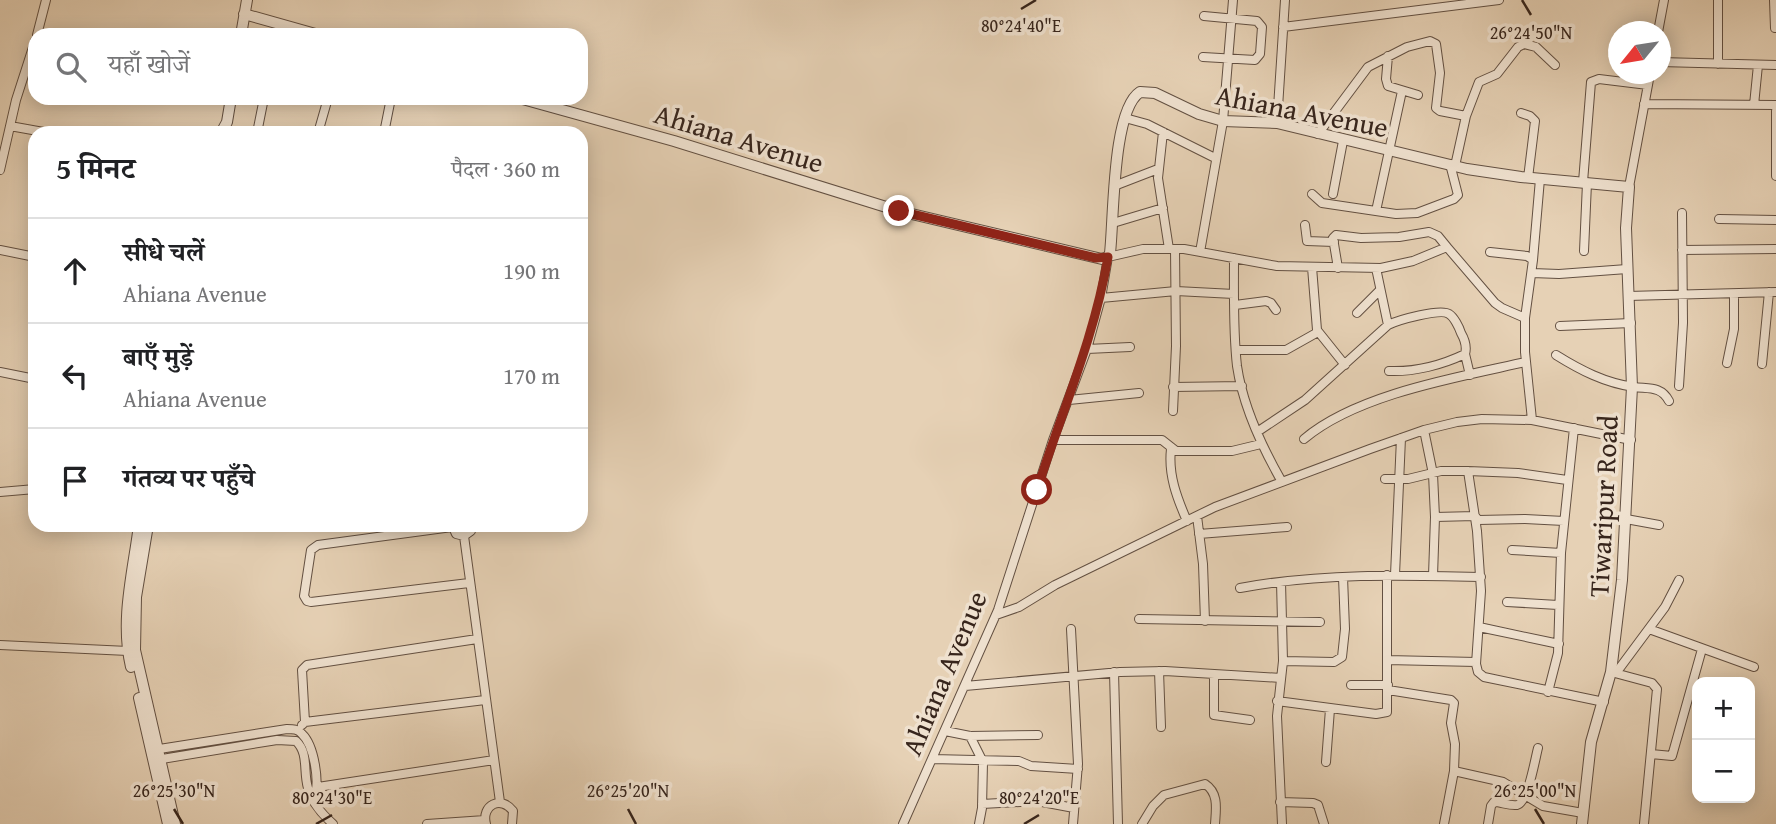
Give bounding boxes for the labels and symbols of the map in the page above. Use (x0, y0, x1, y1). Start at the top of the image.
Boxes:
text: 80°24'40"E (981, 12, 1061, 39)
text: 26°24'50"N (1490, 19, 1573, 46)
north arrow (1608, 21, 1671, 84)
street label: Ahiana Avenue (1212, 74, 1392, 147)
street label: Ahiana Avenue (649, 92, 829, 183)
route end (883, 195, 914, 226)
street label: Tiwaripur Road (1577, 414, 1628, 598)
route start (1021, 474, 1052, 505)
street label: Ahiana Avenue (890, 584, 997, 761)
text: 26°25'30"N (133, 777, 216, 804)
text: 26°25'20"N (587, 777, 670, 804)
text: 26°25'00"N (1494, 777, 1577, 804)
text: 80°24'30"E (292, 784, 372, 811)
text: 80°24'20"E (999, 784, 1079, 811)

